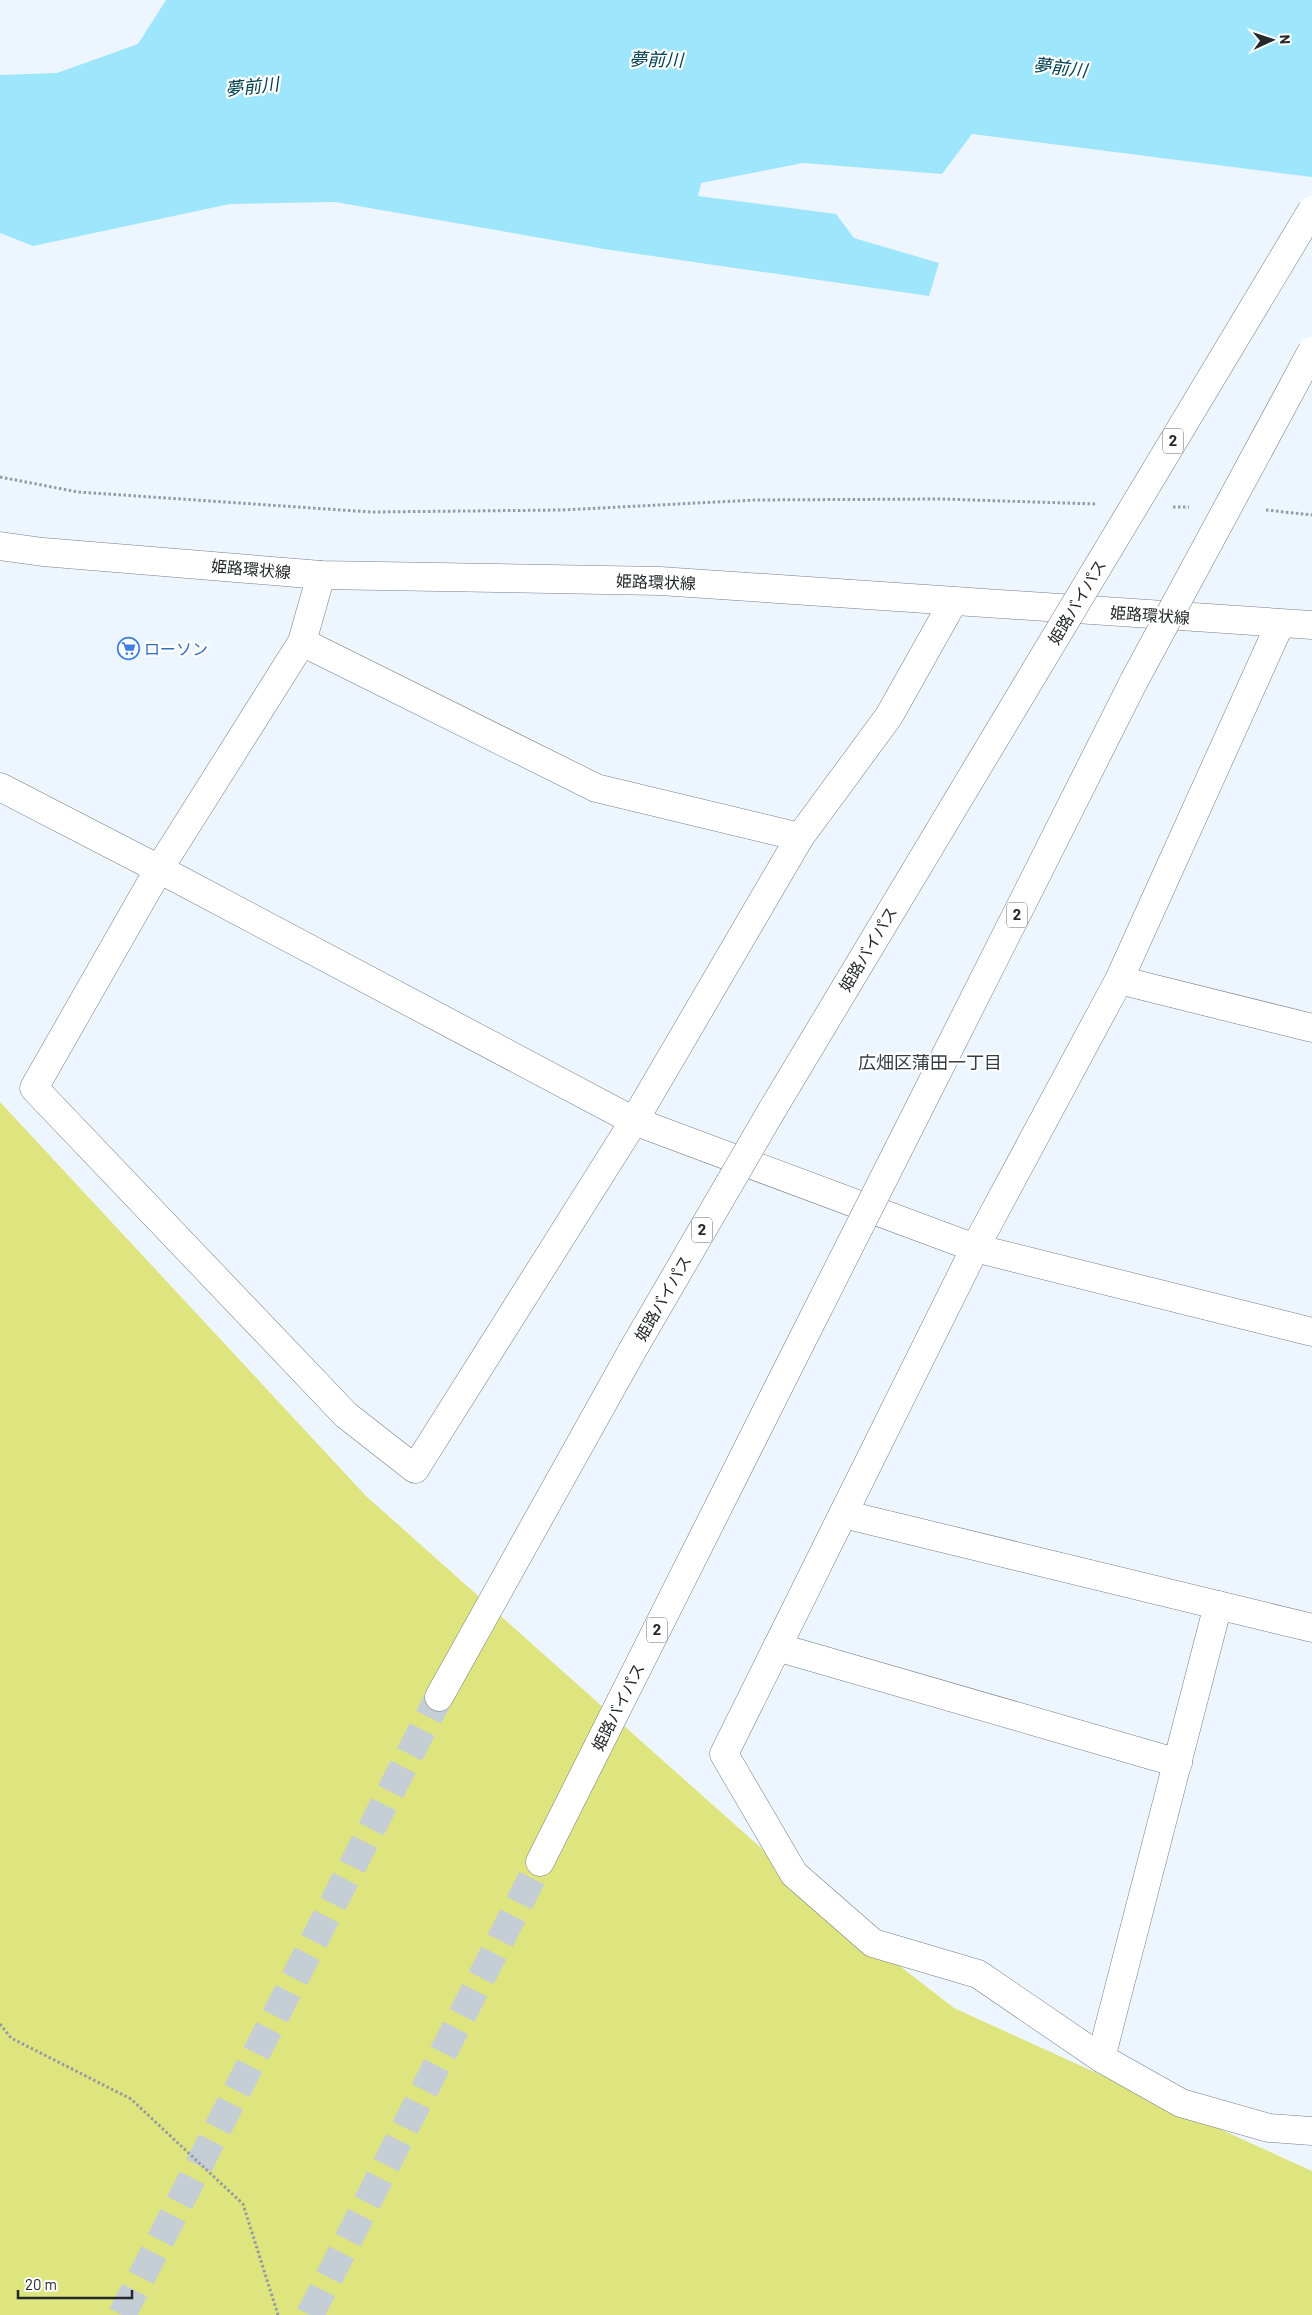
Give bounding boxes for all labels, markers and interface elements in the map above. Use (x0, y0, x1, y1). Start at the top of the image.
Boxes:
north arrow (1247, 15, 1297, 65)
text: N (1277, 34, 1294, 44)
water label: 夢前川 (629, 48, 685, 71)
water label: 夢前川 (1032, 53, 1090, 81)
water label: 夢前川 (224, 72, 282, 100)
road number: 2 (1163, 428, 1183, 454)
street label: 姫路環状線 (210, 556, 292, 581)
street label: 姫路バイパス (1044, 556, 1109, 648)
street label: 姫路環状線 (616, 571, 696, 592)
street label: 姫路環状線 (1109, 602, 1191, 627)
supermarket icon: ローソン (116, 637, 140, 661)
place label: ローソン (144, 639, 208, 658)
road number: 2 (1007, 902, 1027, 928)
street label: 姫路バイパス (835, 903, 900, 995)
district label: 広畑区蒲田一丁目 (858, 1051, 1002, 1073)
road number: 2 (692, 1218, 712, 1242)
street label: 姫路バイパス (630, 1252, 695, 1344)
road number: 2 (647, 1618, 667, 1642)
street label: 姫路バイパス (587, 1660, 648, 1754)
scale bar (18, 2268, 131, 2300)
text: 20 m (25, 2275, 57, 2293)

